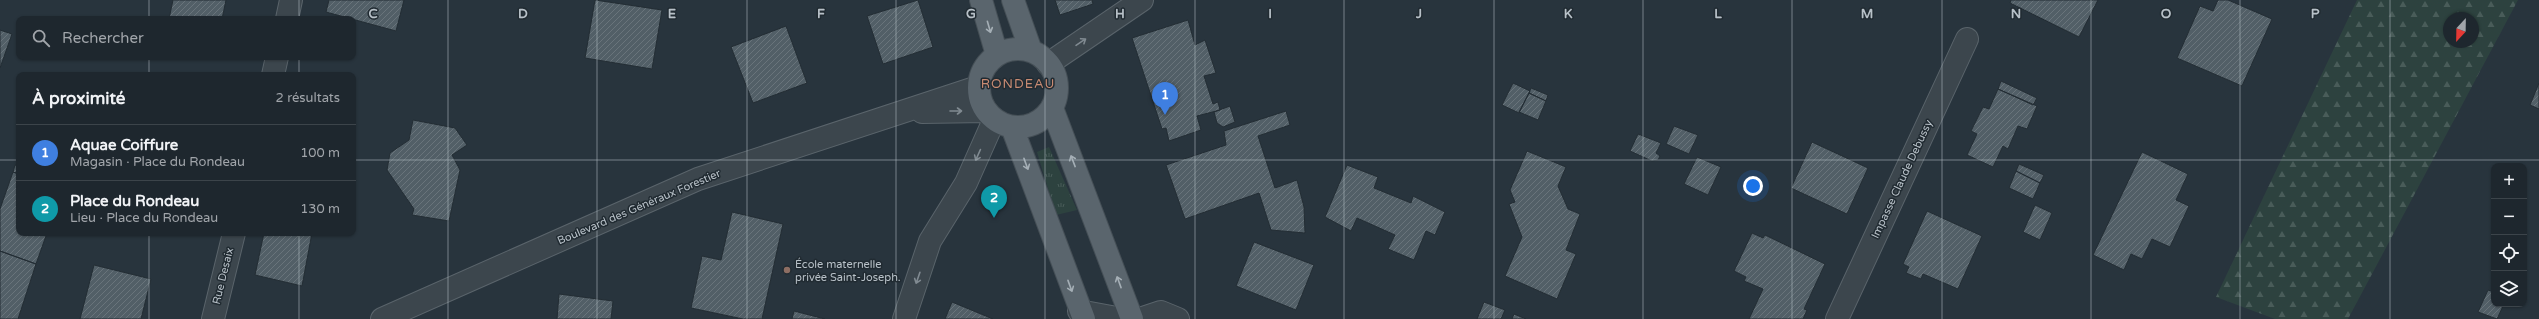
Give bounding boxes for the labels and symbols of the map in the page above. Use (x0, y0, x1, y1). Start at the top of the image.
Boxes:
text: C (368, 6, 378, 22)
text: D (518, 6, 528, 22)
text: E (668, 6, 676, 22)
text: F (817, 6, 825, 22)
text: G (966, 6, 976, 22)
text: H (1115, 6, 1125, 22)
text: I (1268, 6, 1272, 22)
text: J (1415, 6, 1422, 22)
text: K (1564, 6, 1573, 22)
text: L (1714, 6, 1722, 22)
text: M (1861, 6, 1873, 22)
text: N (2011, 6, 2021, 22)
text: O (2161, 6, 2172, 22)
text: P (2311, 6, 2320, 22)
north arrow (2443, 12, 2479, 48)
one-way arrow (986, 21, 993, 34)
one-way arrow (1075, 38, 1086, 46)
district label: RONDEAU (981, 76, 1055, 92)
pin: 1 (1152, 82, 1178, 115)
one-way arrow (949, 107, 962, 115)
street label: Impasse Claude Debussy (1869, 117, 1935, 240)
one-way arrow (974, 149, 981, 161)
one-way arrow (1068, 155, 1076, 167)
one-way arrow (1022, 157, 1030, 169)
street label: Boulevard des Généraux Forestier (555, 166, 723, 247)
your location (1743, 176, 1763, 196)
pin: 2 (981, 185, 1007, 218)
street label: Rue Desaix (210, 246, 236, 306)
place label: École maternelle privée Saint-Joseph. (795, 257, 901, 284)
marker: École maternelle privée Saint-Joseph. (782, 265, 792, 275)
one-way arrow (913, 272, 921, 284)
one-way arrow (1114, 277, 1122, 289)
one-way arrow (1067, 280, 1075, 292)

